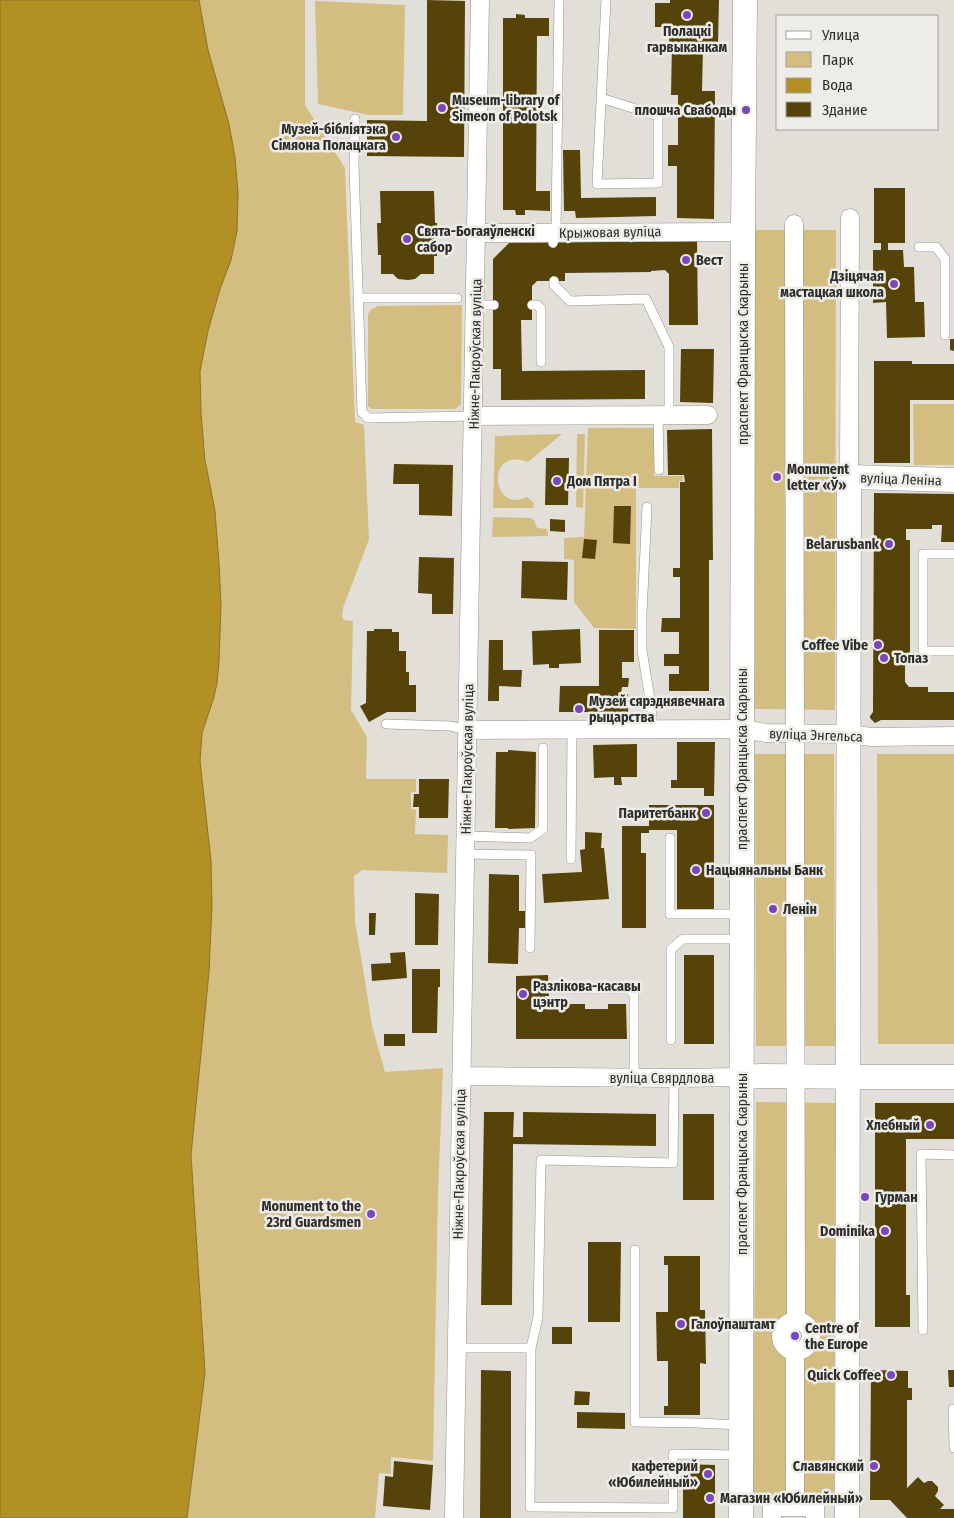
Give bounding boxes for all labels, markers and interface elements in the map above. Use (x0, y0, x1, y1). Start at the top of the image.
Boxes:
marker: Полацкі гарвыканкам (681, 9, 693, 21)
legend (776, 15, 939, 130)
place label: Полацкі гарвыканкам (647, 23, 727, 56)
text: Улица (821, 26, 860, 44)
text: Парк (822, 51, 853, 69)
text: Вода (822, 76, 853, 94)
place label: Museum-library of Simeon of Polotsk (452, 92, 561, 125)
text: Здание (822, 101, 868, 119)
marker: Museum-library of Simeon of Polotsk (436, 102, 448, 114)
place label: плошча Свабоды (635, 102, 736, 119)
marker: плошча Свабоды (740, 104, 752, 116)
place label: Музей-бібліятэка Сімяона Полацкага (271, 121, 386, 154)
marker: Музей-бібліятэка Сімяона Полацкага (390, 131, 402, 143)
place label: Свята-Богаяўленскі сабор (417, 223, 535, 256)
street label: Крыжовая вуліца (559, 223, 661, 242)
marker: Свята-Богаяўленскі сабор (401, 233, 413, 245)
place label: Вест (696, 252, 724, 269)
marker: Вест (680, 254, 692, 266)
street label: праспект Францыска Скарыны (735, 263, 752, 445)
place label: Дзіцячая мастацкая школа (780, 268, 884, 301)
street label: Ніжне-Пакроўская вуліца (466, 278, 485, 429)
marker: Дзіцячая мастацкая школа (888, 278, 900, 290)
place label: Monument letter «Ў» (787, 461, 850, 494)
street label: вуліца Леніна (860, 470, 942, 489)
marker: Monument letter «Ў» (771, 471, 783, 483)
place label: Дом Пятра І (566, 473, 637, 490)
marker: Дом Пятра І (551, 475, 563, 487)
place label: Belarusbank (806, 536, 880, 553)
marker: Belarusbank (883, 538, 895, 550)
place label: Coffee Vibe (802, 637, 868, 654)
marker: Coffee Vibe (872, 639, 884, 651)
place label: Топаз (894, 650, 928, 667)
marker: Топаз (878, 652, 890, 664)
street label: праспект Францыска Скарыны (734, 668, 751, 850)
street label: Ніжне-Пакроўская вуліца (458, 683, 477, 834)
place label: Музей сярэднявечнага рыцарства (589, 693, 725, 726)
marker: Музей сярэднявечнага рыцарства (573, 703, 585, 715)
street label: вуліца Энгельса (769, 725, 863, 746)
place label: Паритетбанк (619, 805, 697, 822)
marker: Паритетбанк (700, 807, 712, 819)
place label: Нацыянальны Банк (706, 862, 824, 879)
marker: Нацыянальны Банк (690, 864, 702, 876)
place label: Ленін (783, 901, 817, 918)
marker: Ленін (767, 903, 779, 915)
place label: Разлікова-касавы цэнтр (533, 978, 641, 1011)
marker: Разлікова-касавы цэнтр (517, 988, 529, 1000)
street label: вуліца Свярдлова (610, 1070, 715, 1087)
street label: праспект Францыска Скарыны (734, 1073, 751, 1255)
street label: Ніжне-Пакроўская вуліца (450, 1088, 469, 1239)
place label: Хлебный (865, 1117, 920, 1134)
marker: Хлебный (924, 1119, 936, 1131)
place label: Гурман (875, 1189, 918, 1206)
marker: Гурман (859, 1191, 871, 1203)
place label: Monument to the 23rd Guardsmen (261, 1198, 361, 1231)
marker: Monument to the 23rd Guardsmen (365, 1208, 377, 1220)
place label: Dominika (820, 1223, 875, 1240)
marker: Dominika (879, 1225, 891, 1237)
place label: Галоўпаштамт (691, 1316, 776, 1333)
marker: Галоўпаштамт (675, 1318, 687, 1330)
place label: Centre of the Europe (805, 1320, 868, 1353)
marker: Centre of the Europe (789, 1330, 801, 1342)
place label: Quick Coffee (807, 1367, 881, 1384)
marker: Quick Coffee (885, 1369, 897, 1381)
place label: кафетерий «Юбилейный» (608, 1458, 698, 1491)
place label: Славянский (793, 1458, 864, 1475)
marker: Славянский (868, 1460, 880, 1472)
marker: кафетерий «Юбилейный» (702, 1468, 714, 1480)
place label: Магазин «Юбилейный» (720, 1490, 863, 1507)
marker: Магазин «Юбилейный» (704, 1492, 716, 1504)

